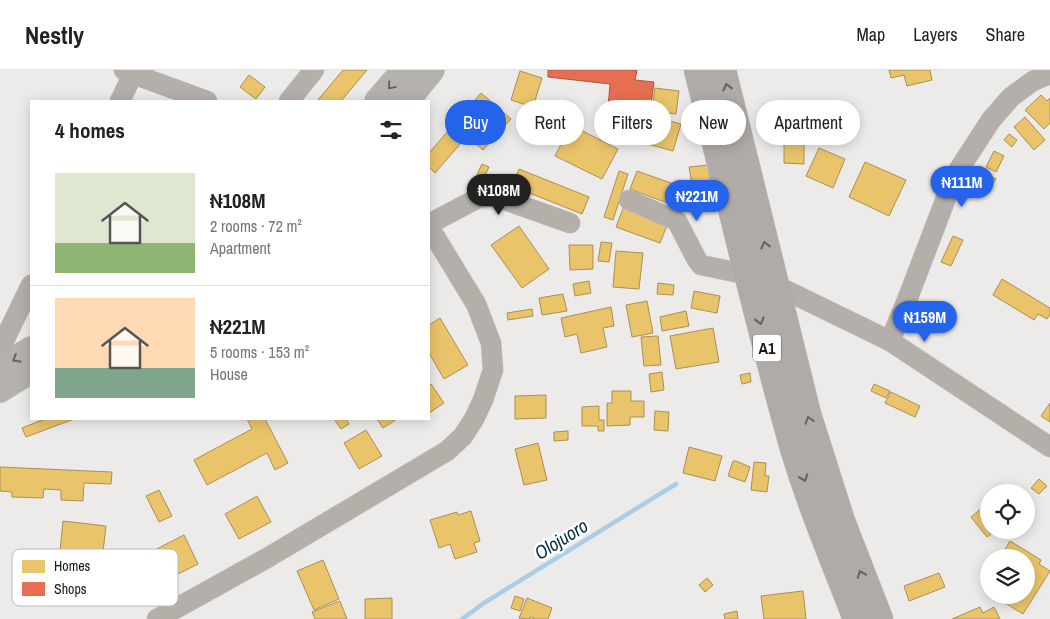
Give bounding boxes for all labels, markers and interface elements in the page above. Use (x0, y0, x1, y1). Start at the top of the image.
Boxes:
text: Nestly (25, 19, 84, 51)
text: Map (857, 22, 885, 47)
text: Layers (913, 22, 958, 47)
text: Share (986, 22, 1025, 47)
one-way arrow (387, 80, 396, 89)
one-way arrow (722, 83, 733, 92)
chip: Buy (445, 100, 506, 145)
chip: Rent (516, 100, 584, 145)
chip: Filters (594, 100, 671, 145)
chip: New (681, 100, 746, 145)
chip: Apartment (756, 100, 860, 145)
text: 4 homes (55, 116, 125, 145)
icon: filters (377, 116, 405, 144)
pin: ₦111M (927, 166, 997, 208)
text: ₦111M (942, 171, 982, 193)
pin: ₦108M (464, 174, 534, 216)
text: ₦108M (478, 179, 520, 201)
pin: ₦221M (662, 180, 732, 222)
text: ₦221M (676, 185, 718, 207)
text: ₦108M (210, 186, 266, 215)
icon: home (95, 193, 155, 253)
text: 2 rooms · 72 m² (210, 215, 302, 237)
text: Apartment (210, 237, 271, 259)
one-way arrow (760, 241, 771, 250)
pin: ₦159M (890, 300, 960, 343)
text: ₦159M (904, 306, 946, 328)
text: ₦221M (210, 312, 266, 341)
one-way arrow (754, 317, 765, 326)
icon: home (95, 318, 155, 378)
road number: A1 (753, 334, 781, 362)
text: 5 rooms · 153 m² (210, 341, 309, 363)
one-way arrow (12, 352, 21, 362)
text: House (210, 363, 248, 385)
one-way arrow (804, 416, 814, 425)
one-way arrow (798, 473, 808, 481)
map controls (980, 484, 1035, 604)
button: locate (980, 484, 1035, 539)
water label: Olojuoro (529, 512, 593, 566)
legend (12, 549, 178, 606)
button: layers (980, 549, 1035, 604)
text: Homes (54, 557, 91, 575)
one-way arrow (857, 570, 867, 578)
text: Shops (54, 580, 87, 598)

